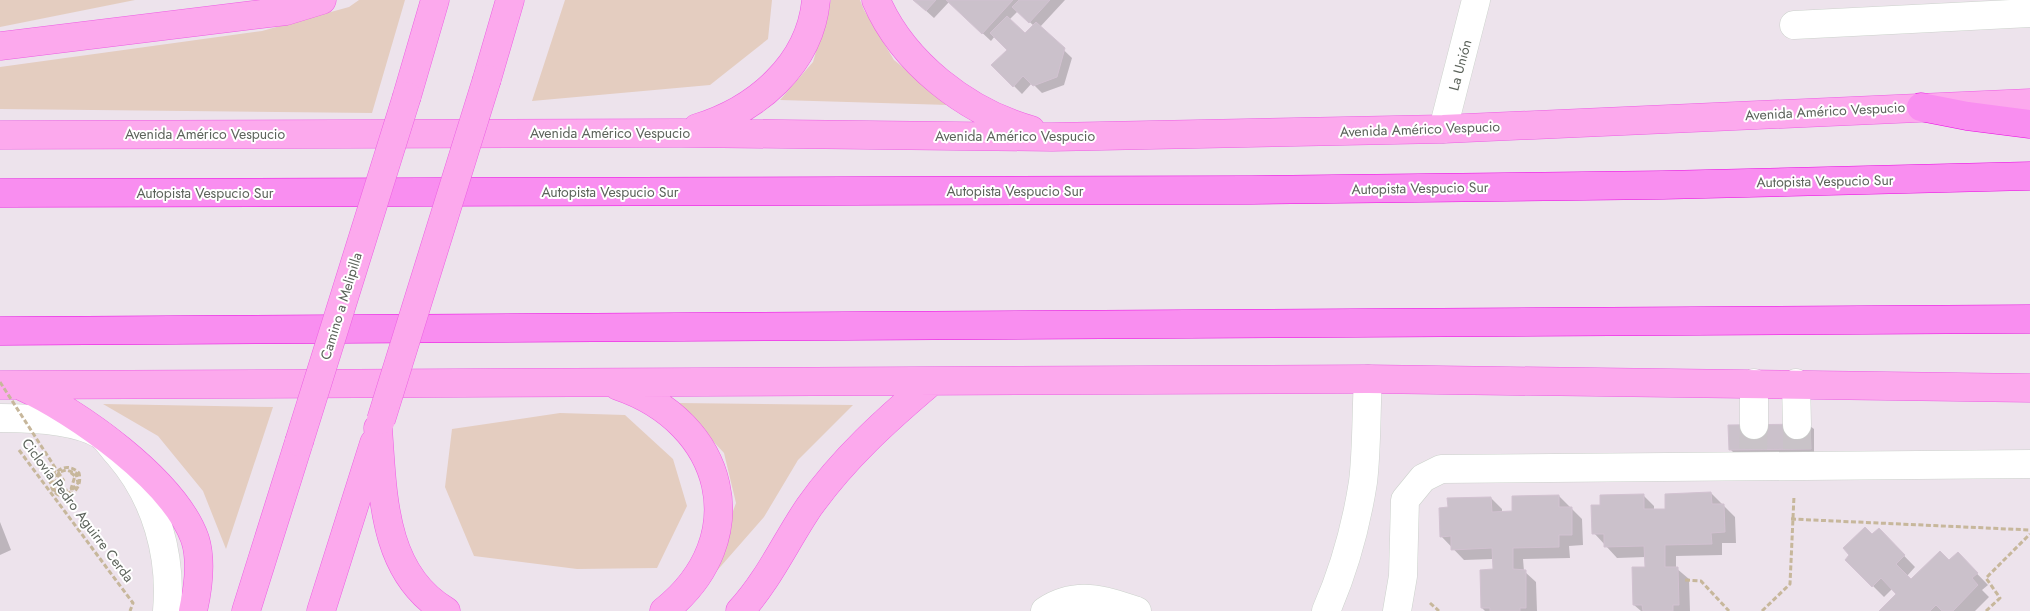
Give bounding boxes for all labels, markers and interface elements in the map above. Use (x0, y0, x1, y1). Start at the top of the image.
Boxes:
street label: La Unión (1444, 37, 1476, 93)
street label: Avenida Américo Vespucio (1744, 97, 1906, 125)
street label: Avenida Américo Vespucio (1340, 116, 1501, 142)
street label: Avenida Américo Vespucio (530, 123, 690, 143)
street label: Avenida Américo Vespucio (125, 124, 285, 144)
street label: Avenida Américo Vespucio (935, 126, 1095, 146)
street label: Autopista Vespucio Sur (1756, 170, 1894, 192)
street label: Autopista Vespucio Sur (1351, 177, 1489, 199)
street label: Autopista Vespucio Sur (946, 181, 1084, 201)
street label: Autopista Vespucio Sur (541, 182, 679, 202)
street label: Autopista Vespucio Sur (136, 183, 274, 203)
street label: Camino a Melipilla (315, 250, 367, 362)
street label: Ciclovía Pedro Aguirre Cerda (17, 434, 139, 586)

